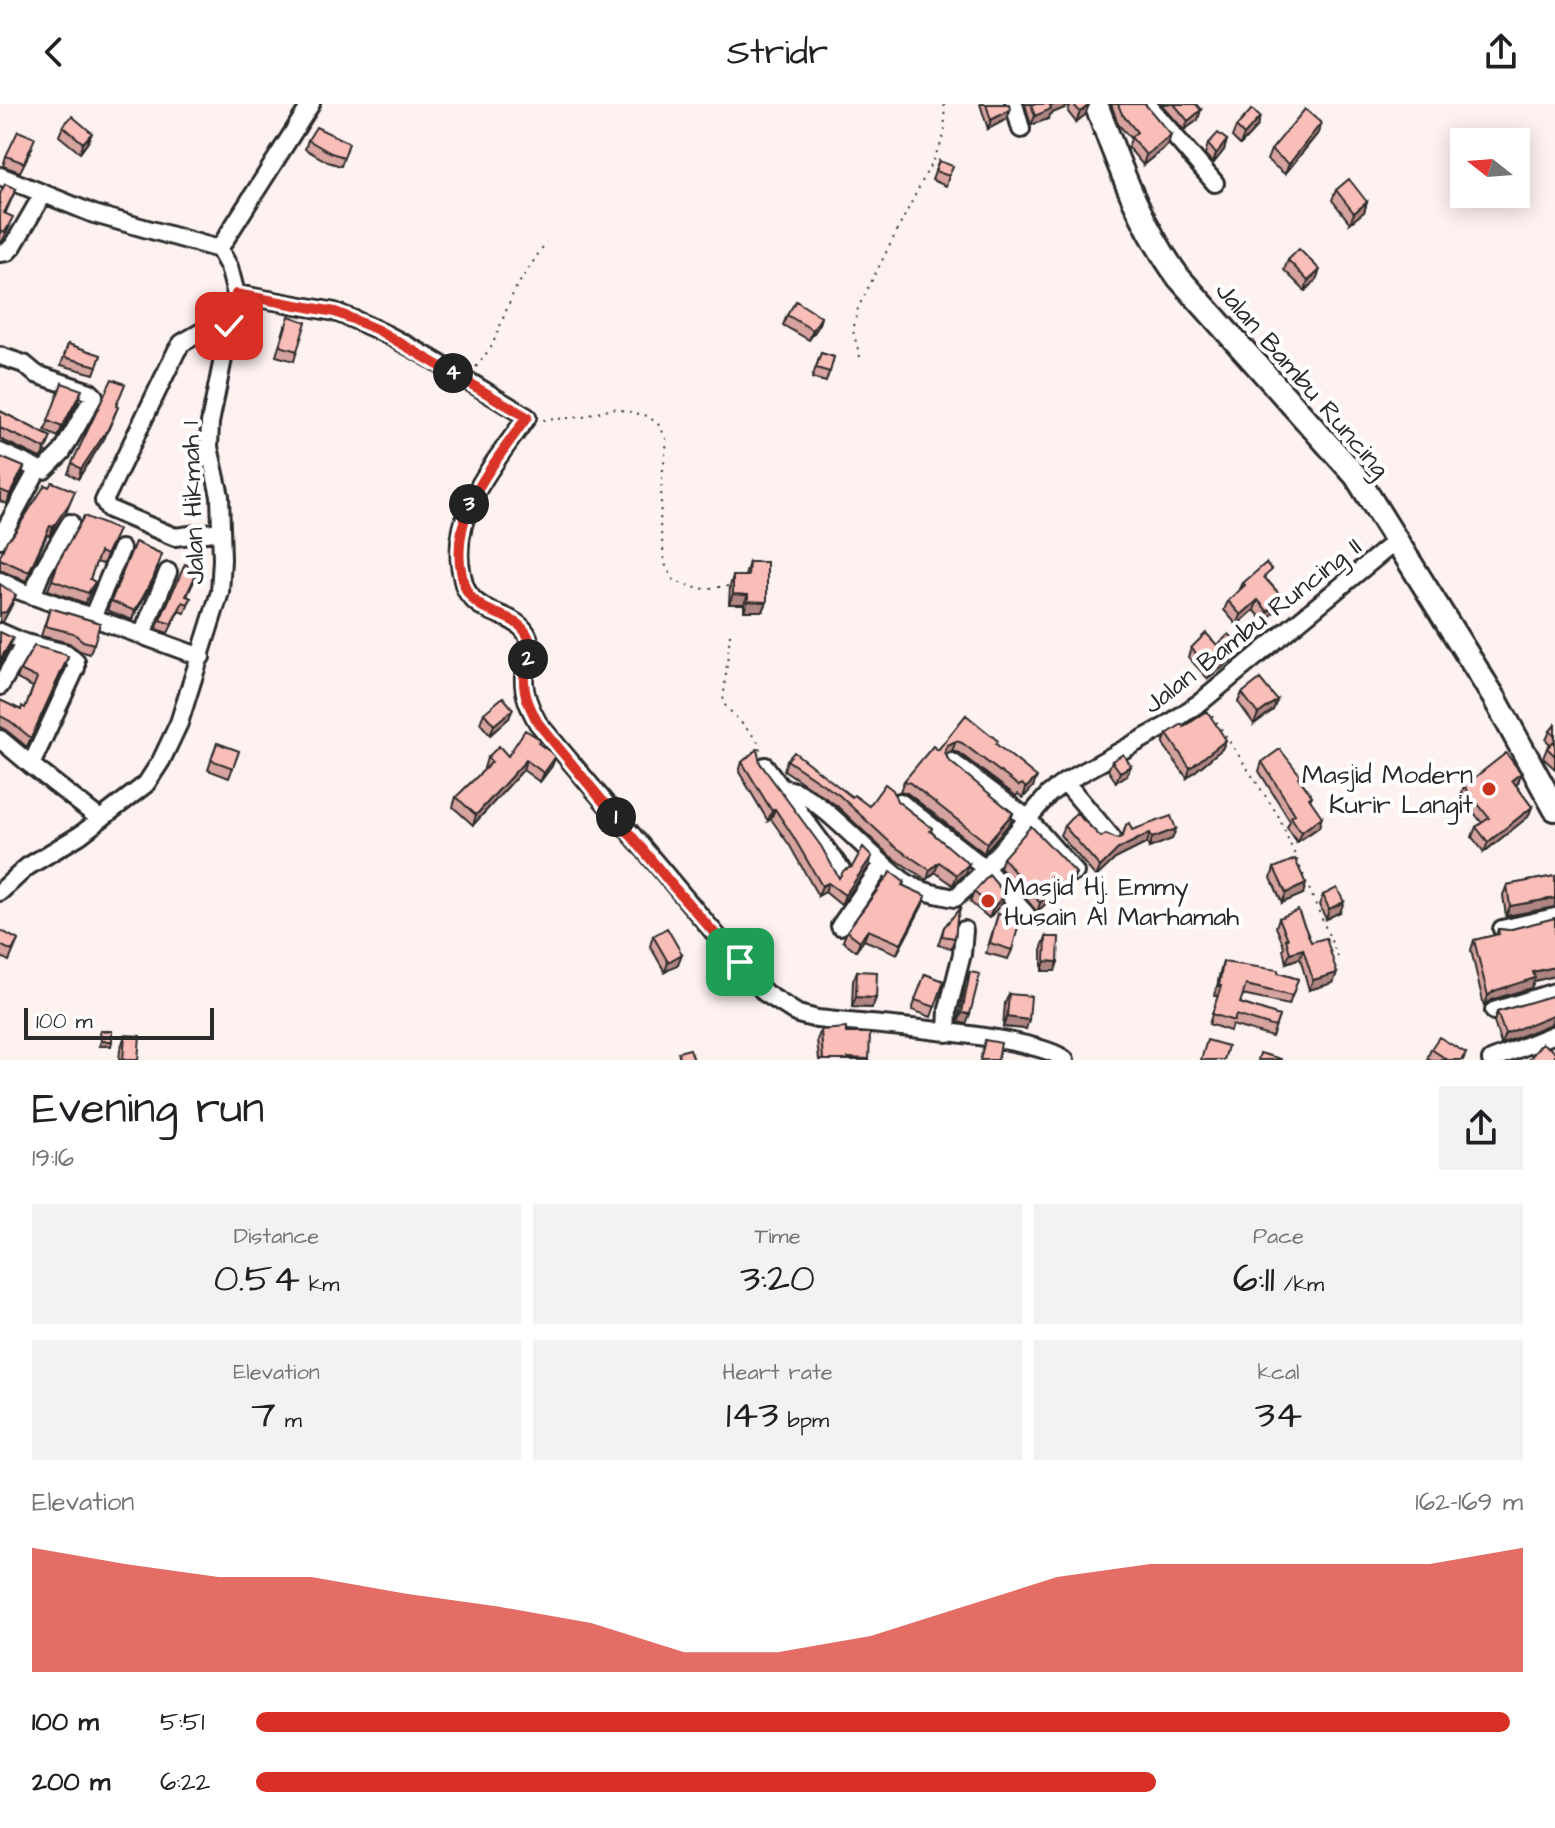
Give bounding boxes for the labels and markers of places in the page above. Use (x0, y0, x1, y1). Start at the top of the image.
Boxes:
pin (195, 292, 263, 360)
pin: 4 (433, 353, 473, 393)
pin: 3 (449, 484, 489, 524)
pin: 2 (508, 639, 548, 679)
place label: Masjid Modern Kurir Langit (1302, 757, 1473, 825)
marker: Masjid Modern Kurir Langit (1480, 780, 1498, 798)
pin: 1 (596, 797, 636, 837)
place label: Masjid Hj. Emmy Husain Al Marhamah (1004, 869, 1239, 935)
marker: Masjid Hj. Emmy Husain Al Marhamah (979, 892, 997, 910)
pin (706, 928, 774, 996)

